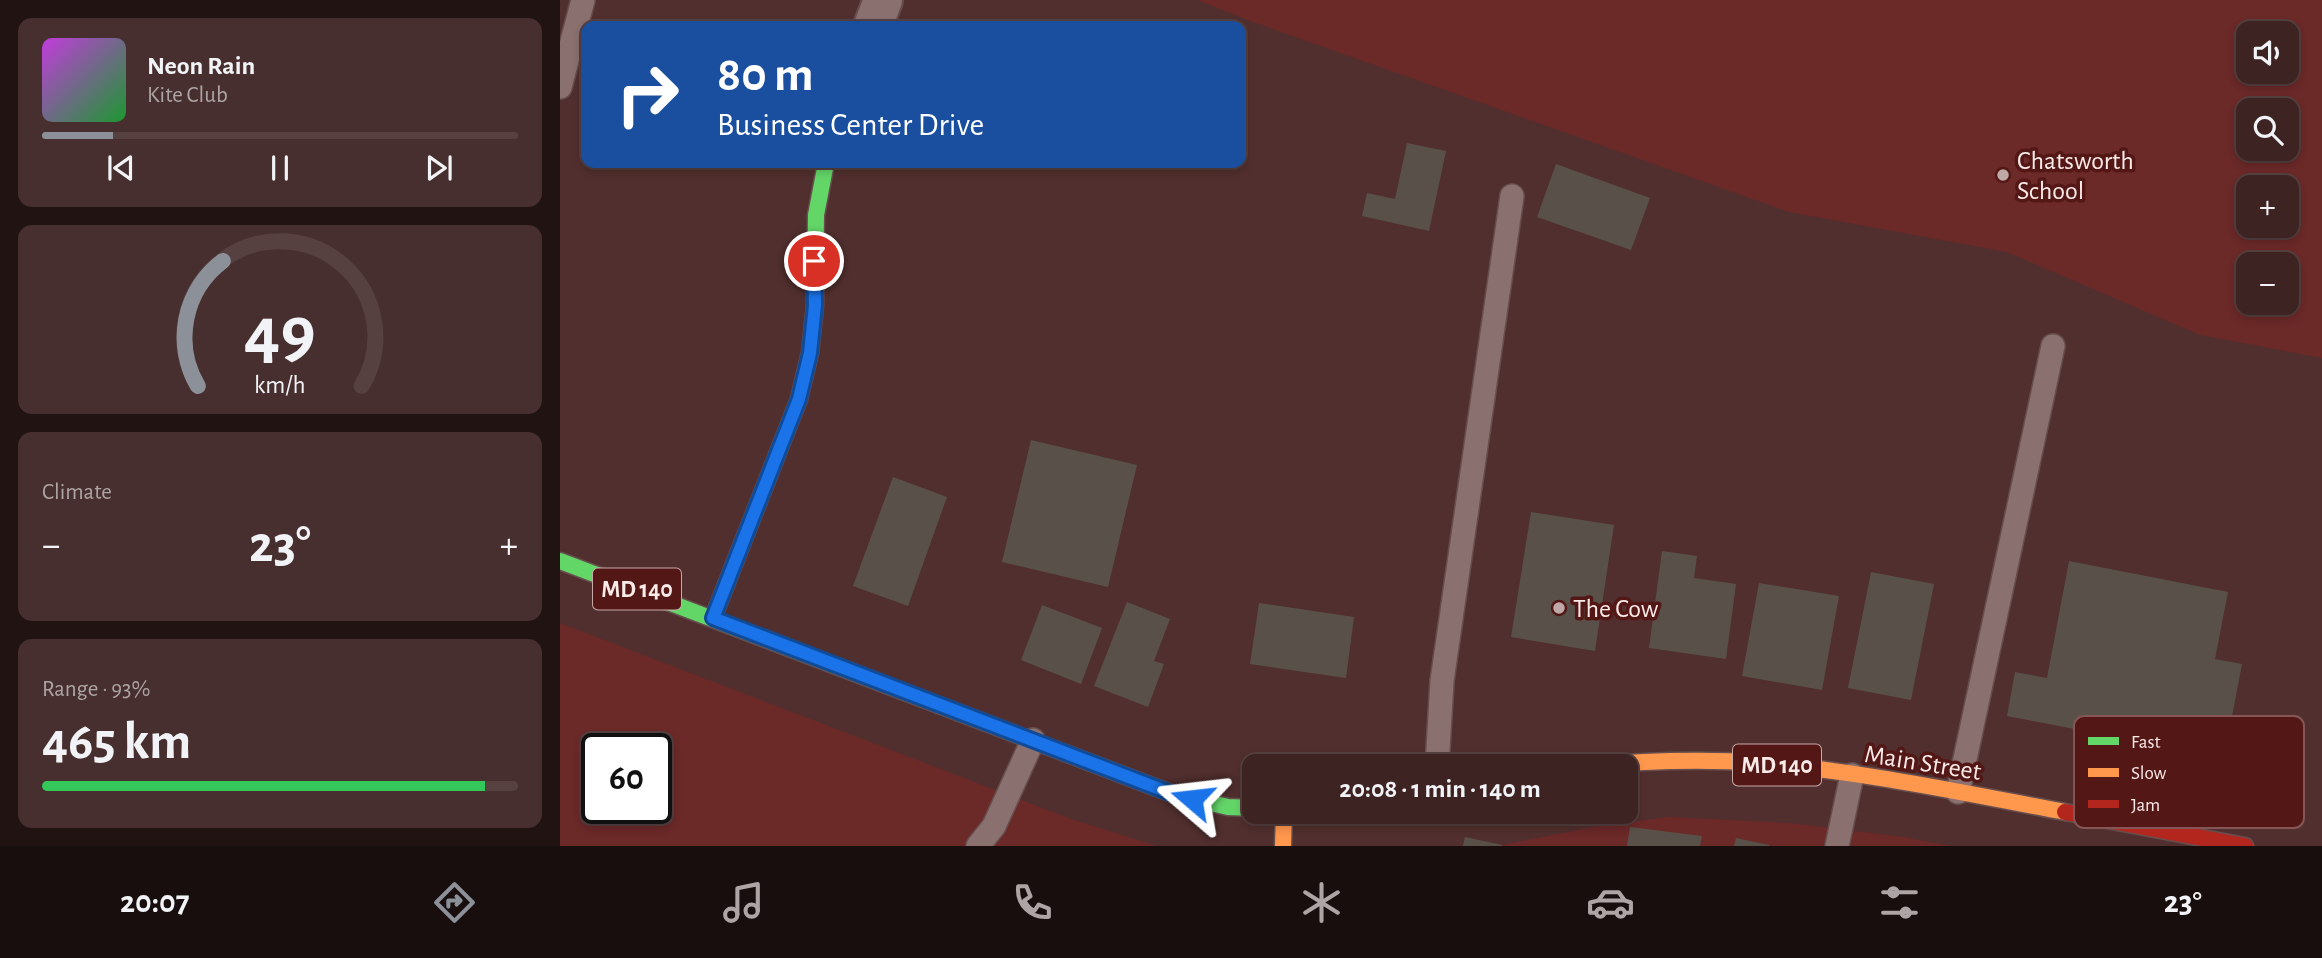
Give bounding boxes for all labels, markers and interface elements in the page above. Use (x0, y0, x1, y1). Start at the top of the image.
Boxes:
map controls (2236, 21, 2299, 315)
button: sound (2236, 21, 2299, 84)
icon: right (602, 49, 693, 140)
text: 80 m (717, 51, 814, 100)
text: Neon Rain (147, 53, 255, 79)
text: Kite Club (147, 84, 228, 107)
button: search (2236, 98, 2299, 161)
text: Business Center Drive (717, 109, 984, 141)
place label: Chatsworth School (2017, 148, 2134, 204)
icon: previous (102, 149, 140, 187)
icon: pause (261, 149, 299, 187)
icon: next (420, 149, 458, 187)
marker: Chatsworth School (1995, 167, 2011, 183)
button: + (2236, 175, 2299, 238)
pin (784, 231, 844, 291)
icon: arrive (795, 242, 833, 280)
button: − (2236, 252, 2299, 315)
text: 49 (244, 298, 316, 371)
text: km/h (254, 372, 306, 397)
text: Climate (42, 481, 112, 504)
text: 23° (249, 519, 311, 571)
text: − (42, 527, 60, 565)
text: + (500, 527, 518, 565)
road number: MD 140 (593, 568, 681, 610)
place label: The Cow (1573, 596, 1659, 622)
marker: The Cow (1551, 600, 1567, 616)
text: Range · 93% (42, 678, 150, 701)
text: 465 km (42, 716, 191, 768)
legend (2074, 716, 2304, 828)
speed limit sign: 60 (581, 733, 672, 824)
text: Fast (2131, 733, 2161, 752)
street label: Main Street (1863, 741, 1983, 785)
road number: MD 140 (1733, 744, 1821, 786)
position arrow (1155, 762, 1229, 836)
text: Slow (2131, 764, 2167, 783)
text: 20:08 · 1 min · 140 m (1339, 776, 1541, 802)
text: Jam (2131, 796, 2160, 815)
icon: directions (430, 878, 479, 927)
icon: music (719, 878, 768, 927)
icon: phone (1008, 878, 1057, 927)
icon: climate (1297, 878, 1346, 927)
icon: car (1586, 878, 1635, 927)
icon: filters (1875, 878, 1924, 927)
text: 20:07 (120, 886, 190, 918)
text: 23° (2164, 886, 2202, 918)

